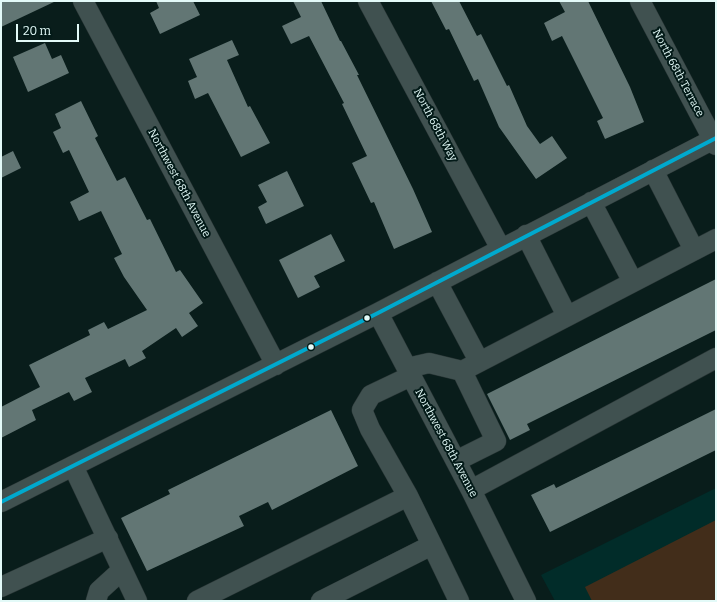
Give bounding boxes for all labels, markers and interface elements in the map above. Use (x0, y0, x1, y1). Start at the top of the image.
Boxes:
scale bar (18, 16, 81, 42)
text: 20 m (23, 24, 51, 38)
street label: North 68th Terrace (649, 27, 707, 119)
street label: North 68th Way (410, 86, 460, 164)
street label: Northwest 68th Avenue (145, 127, 213, 239)
unlabelled marker (362, 313, 372, 323)
unlabelled marker (306, 342, 316, 352)
street label: Northwest 68th Avenue (412, 387, 480, 499)

